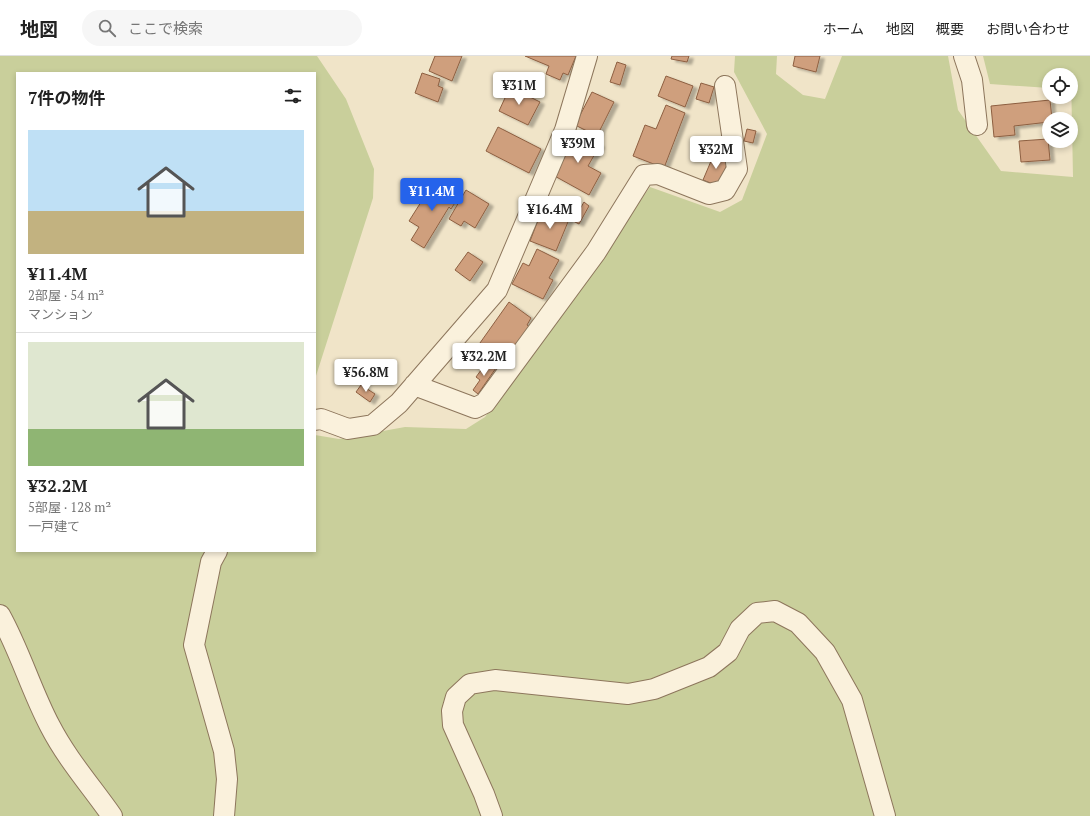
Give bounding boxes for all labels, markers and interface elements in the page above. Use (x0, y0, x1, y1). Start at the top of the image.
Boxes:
search box (82, 10, 362, 46)
text: 地図 (20, 16, 58, 41)
icon: search (96, 17, 118, 39)
text: ここで検索 (128, 18, 203, 38)
text: ホーム (822, 19, 864, 38)
text: 地図 (886, 19, 914, 38)
text: 概要 (936, 19, 964, 38)
text: お問い合わせ (986, 19, 1070, 38)
map controls (1042, 68, 1078, 148)
button: locate (1042, 68, 1078, 104)
pin: ¥31M (495, 72, 543, 106)
text: ¥31M (502, 76, 536, 94)
icon: filters (282, 85, 304, 107)
text: 7件の物件 (28, 86, 106, 109)
button: layers (1042, 112, 1078, 148)
pin: ¥39M (554, 130, 602, 164)
text: ¥39M (561, 134, 595, 152)
pin: ¥32M (692, 136, 740, 170)
text: ¥32M (699, 140, 733, 158)
icon: home (130, 156, 202, 228)
pin: ¥11.4M (399, 178, 465, 212)
text: ¥11.4M (409, 182, 455, 200)
pin: ¥16.4M (517, 196, 583, 230)
text: ¥16.4M (527, 200, 573, 218)
text: ¥11.4M (28, 262, 87, 285)
text: 2部屋 · 54 m² (28, 286, 104, 304)
text: マンション (28, 305, 93, 323)
pin: ¥32.2M (451, 343, 517, 377)
text: ¥32.2M (461, 347, 507, 365)
pin: ¥56.8M (333, 359, 399, 393)
text: ¥56.8M (343, 363, 389, 381)
icon: home (130, 368, 202, 440)
text: ¥32.2M (28, 474, 87, 497)
text: 5部屋 · 128 m² (28, 498, 111, 516)
text: 一戸建て (28, 517, 80, 535)

